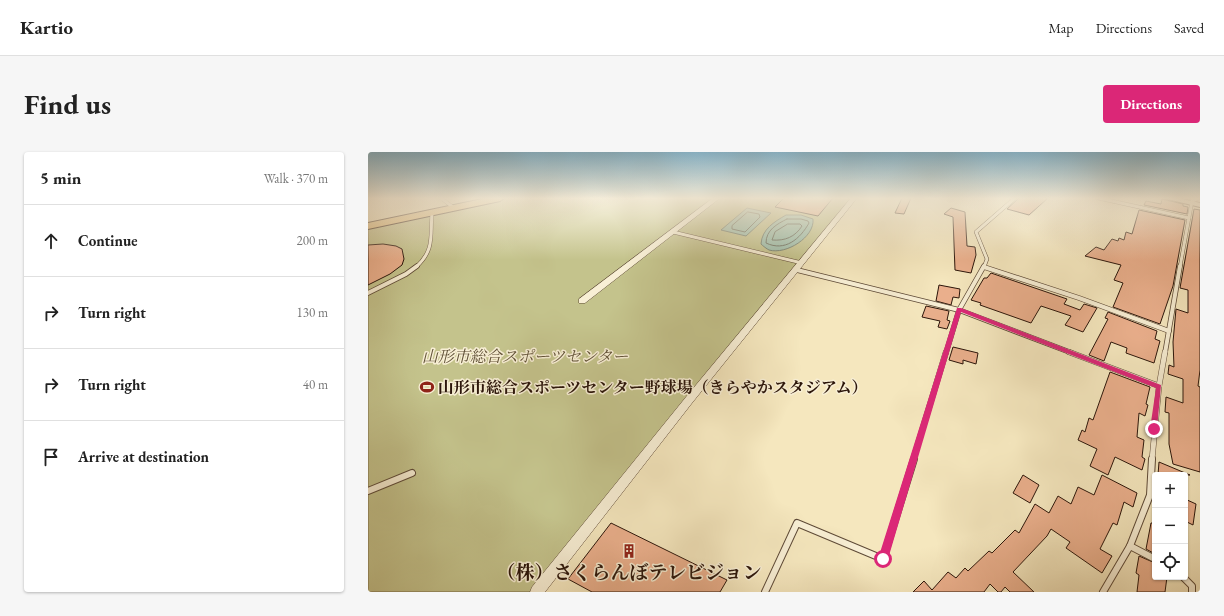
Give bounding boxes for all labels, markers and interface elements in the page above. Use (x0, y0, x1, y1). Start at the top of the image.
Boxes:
text: Kartio (20, 15, 73, 40)
text: Map (1048, 19, 1074, 37)
text: Directions (1096, 19, 1152, 37)
text: Saved (1174, 19, 1204, 37)
button: Directions (1103, 85, 1200, 123)
text: Find us (24, 86, 111, 122)
text: 5 min (40, 167, 81, 189)
text: Walk · 370 m (264, 170, 328, 187)
icon: ahead (40, 230, 62, 252)
text: Continue (78, 231, 138, 250)
text: 200 m (297, 232, 328, 249)
icon: right (40, 302, 62, 324)
text: Turn right (78, 303, 146, 322)
text: 130 m (297, 304, 328, 321)
park label: 山形市総合スポーツセンター (422, 346, 628, 367)
icon: right (40, 374, 62, 396)
text: Turn right (78, 375, 146, 394)
text: 40 m (303, 376, 328, 393)
place label: 山形市総合スポーツセンター野球場（きらやかスタジアム） (438, 377, 868, 398)
sports icon: 山形市総合スポーツセンター野球場（きらやかスタジアム） (419, 379, 435, 395)
route end (1145, 420, 1163, 438)
icon: arrive (40, 446, 62, 468)
text: Arrive at destination (78, 447, 209, 466)
map controls (1152, 472, 1188, 580)
button: + (1152, 472, 1188, 508)
button: − (1152, 508, 1188, 544)
building icon: （株）さくらんぼテレビジョン (621, 543, 637, 559)
button: locate (1152, 544, 1188, 580)
route start (874, 550, 892, 568)
place label: （株）さくらんぼテレビジョン (496, 560, 762, 585)

